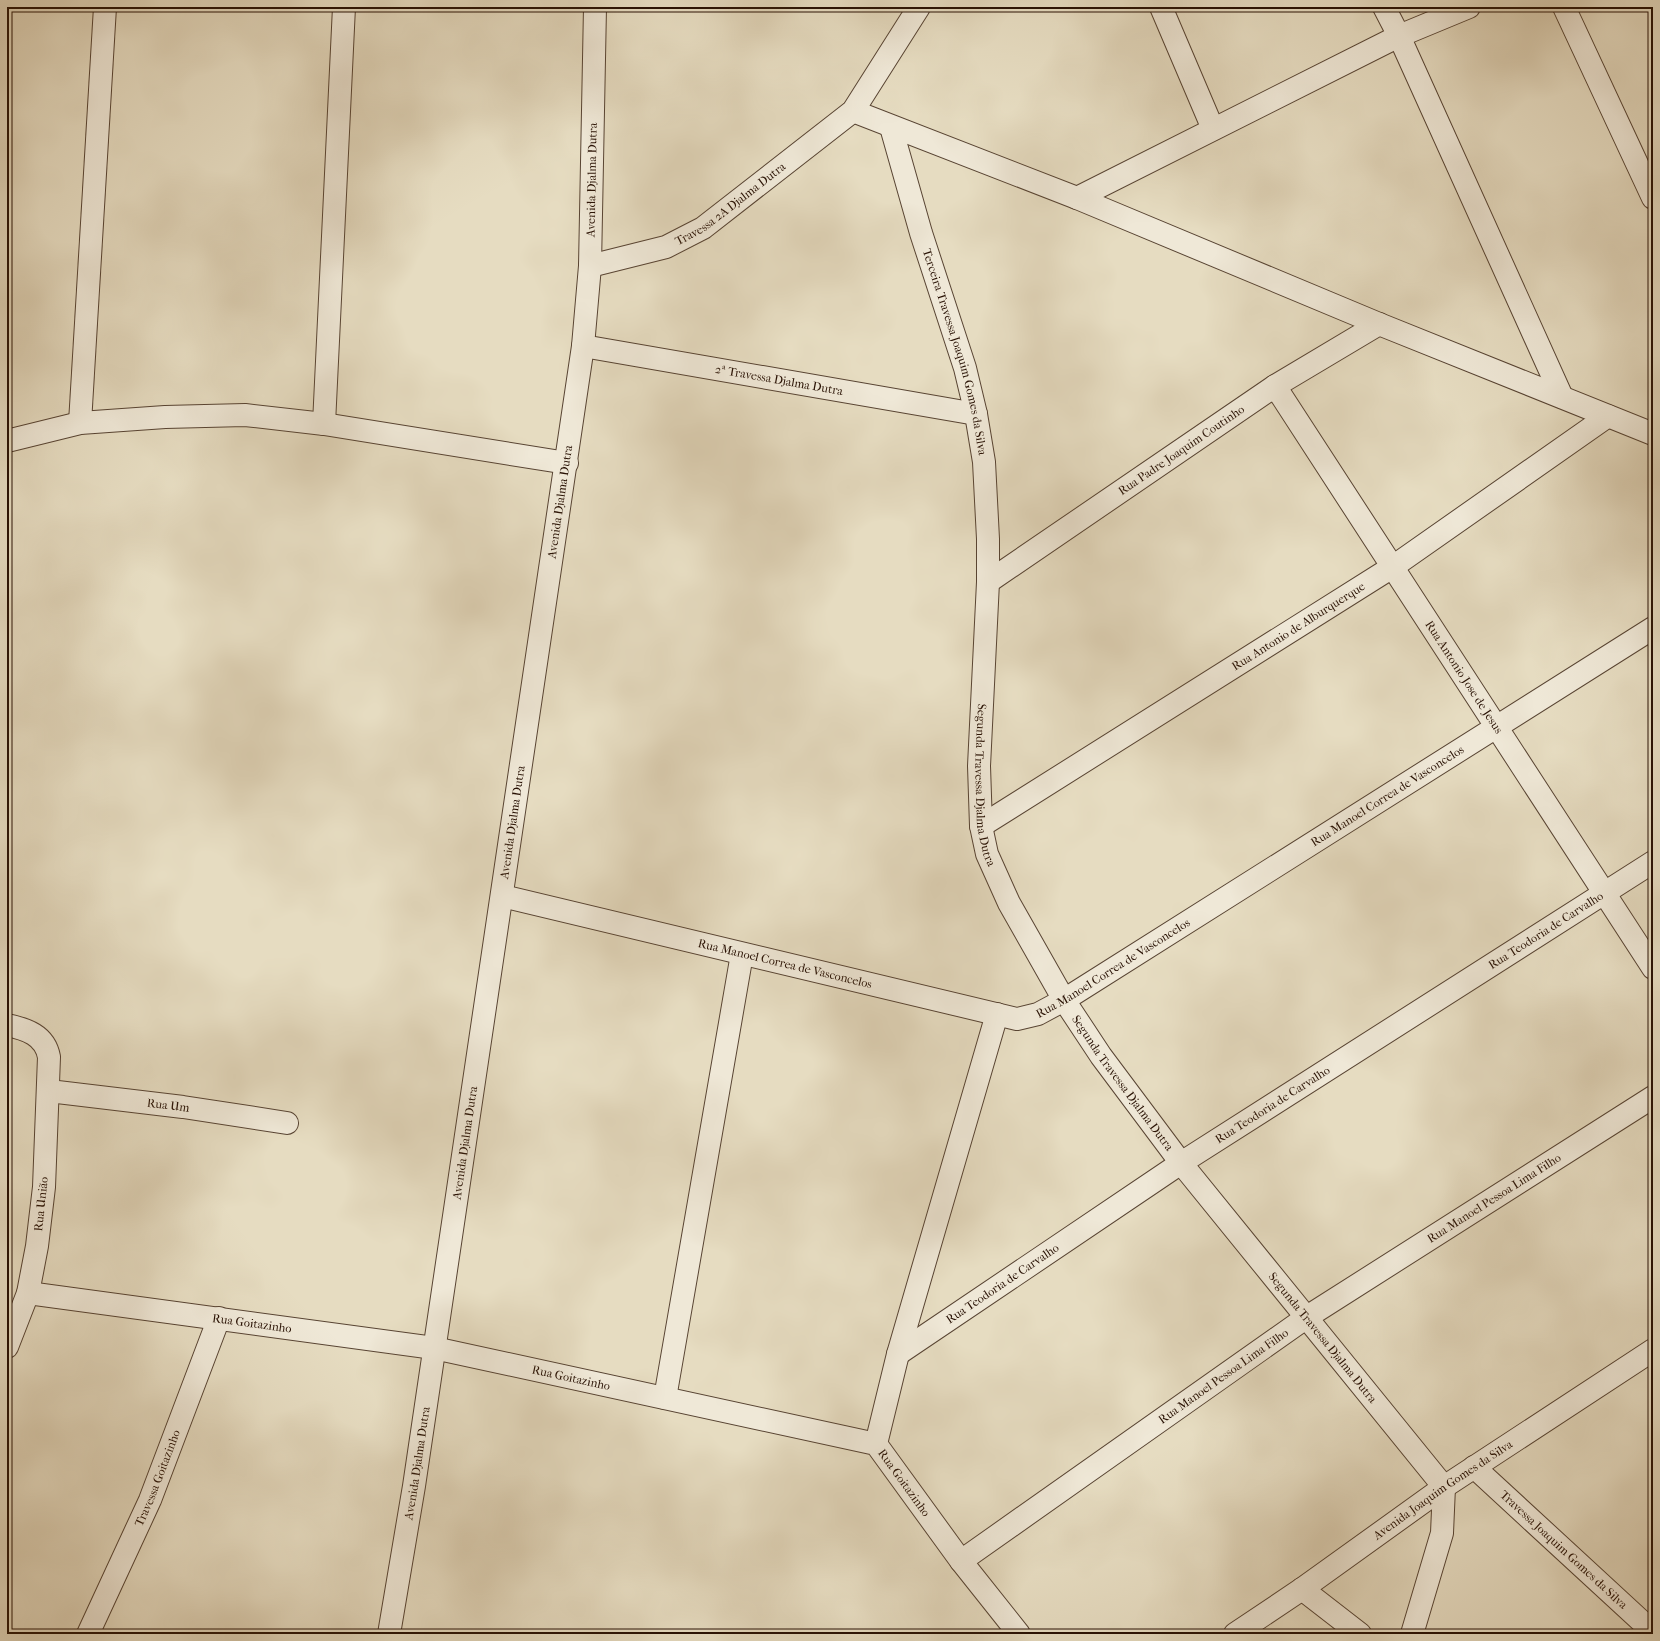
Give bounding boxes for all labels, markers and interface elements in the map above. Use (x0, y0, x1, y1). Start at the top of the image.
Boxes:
street label: Avenida Djalma Dutra (584, 122, 600, 238)
street label: Travessa 2A Djalma Dutra (673, 159, 789, 248)
street label: Terceira Travessa Joaquim Gomes da Silva (920, 247, 990, 457)
street label: 2ª Travessa Djalma Dutra (714, 362, 844, 398)
street label: Rua Padre Joaquim Coutinho (1115, 402, 1247, 498)
street label: Avenida Djalma Dutra (544, 444, 575, 561)
street label: Rua Antonio de Alburquerque (1229, 579, 1368, 673)
street label: Rua Antonio Jose de Jesus (1422, 618, 1506, 737)
street label: Segunda Travessa Djalma Dutra (972, 703, 999, 869)
street label: Rua Manoel Correa de Vasconcelos (1308, 742, 1467, 849)
street label: Avenida Djalma Dutra (497, 764, 528, 881)
street label: Rua Teodoria de Carvalho (1486, 889, 1606, 972)
street label: Rua Manoel Correa de Vasconcelos (1034, 915, 1193, 1021)
street label: Rua Manoel Correa de Vasconcelos (697, 936, 874, 991)
street label: Segunda Travessa Djalma Dutra (1069, 1013, 1177, 1154)
street label: Rua Teodoria de Carvalho (1213, 1063, 1333, 1146)
street label: Avenida Djalma Dutra (449, 1085, 480, 1202)
street label: Rua Um (146, 1096, 190, 1115)
street label: Rua Manoel Pessoa Lima Filho (1425, 1150, 1564, 1246)
street label: Rua União (31, 1176, 51, 1232)
street label: Rua Teodoria de Carvalho (943, 1240, 1062, 1327)
street label: Segunda Travessa Djalma Dutra (1266, 1270, 1380, 1406)
street label: Rua Goitazinho (211, 1311, 292, 1336)
street label: Rua Manoel Pessoa Lima Filho (1156, 1325, 1291, 1427)
street label: Rua Goitazinho (531, 1362, 612, 1393)
street label: Avenida Djalma Dutra (401, 1405, 433, 1522)
street label: Travessa Goitazinho (132, 1428, 183, 1528)
street label: Avenida Joaquim Gomes da Silva (1370, 1437, 1515, 1543)
street label: Rua Goitazinho (875, 1446, 933, 1519)
street label: Travessa Joaquim Gomes da Silva (1497, 1488, 1631, 1612)

